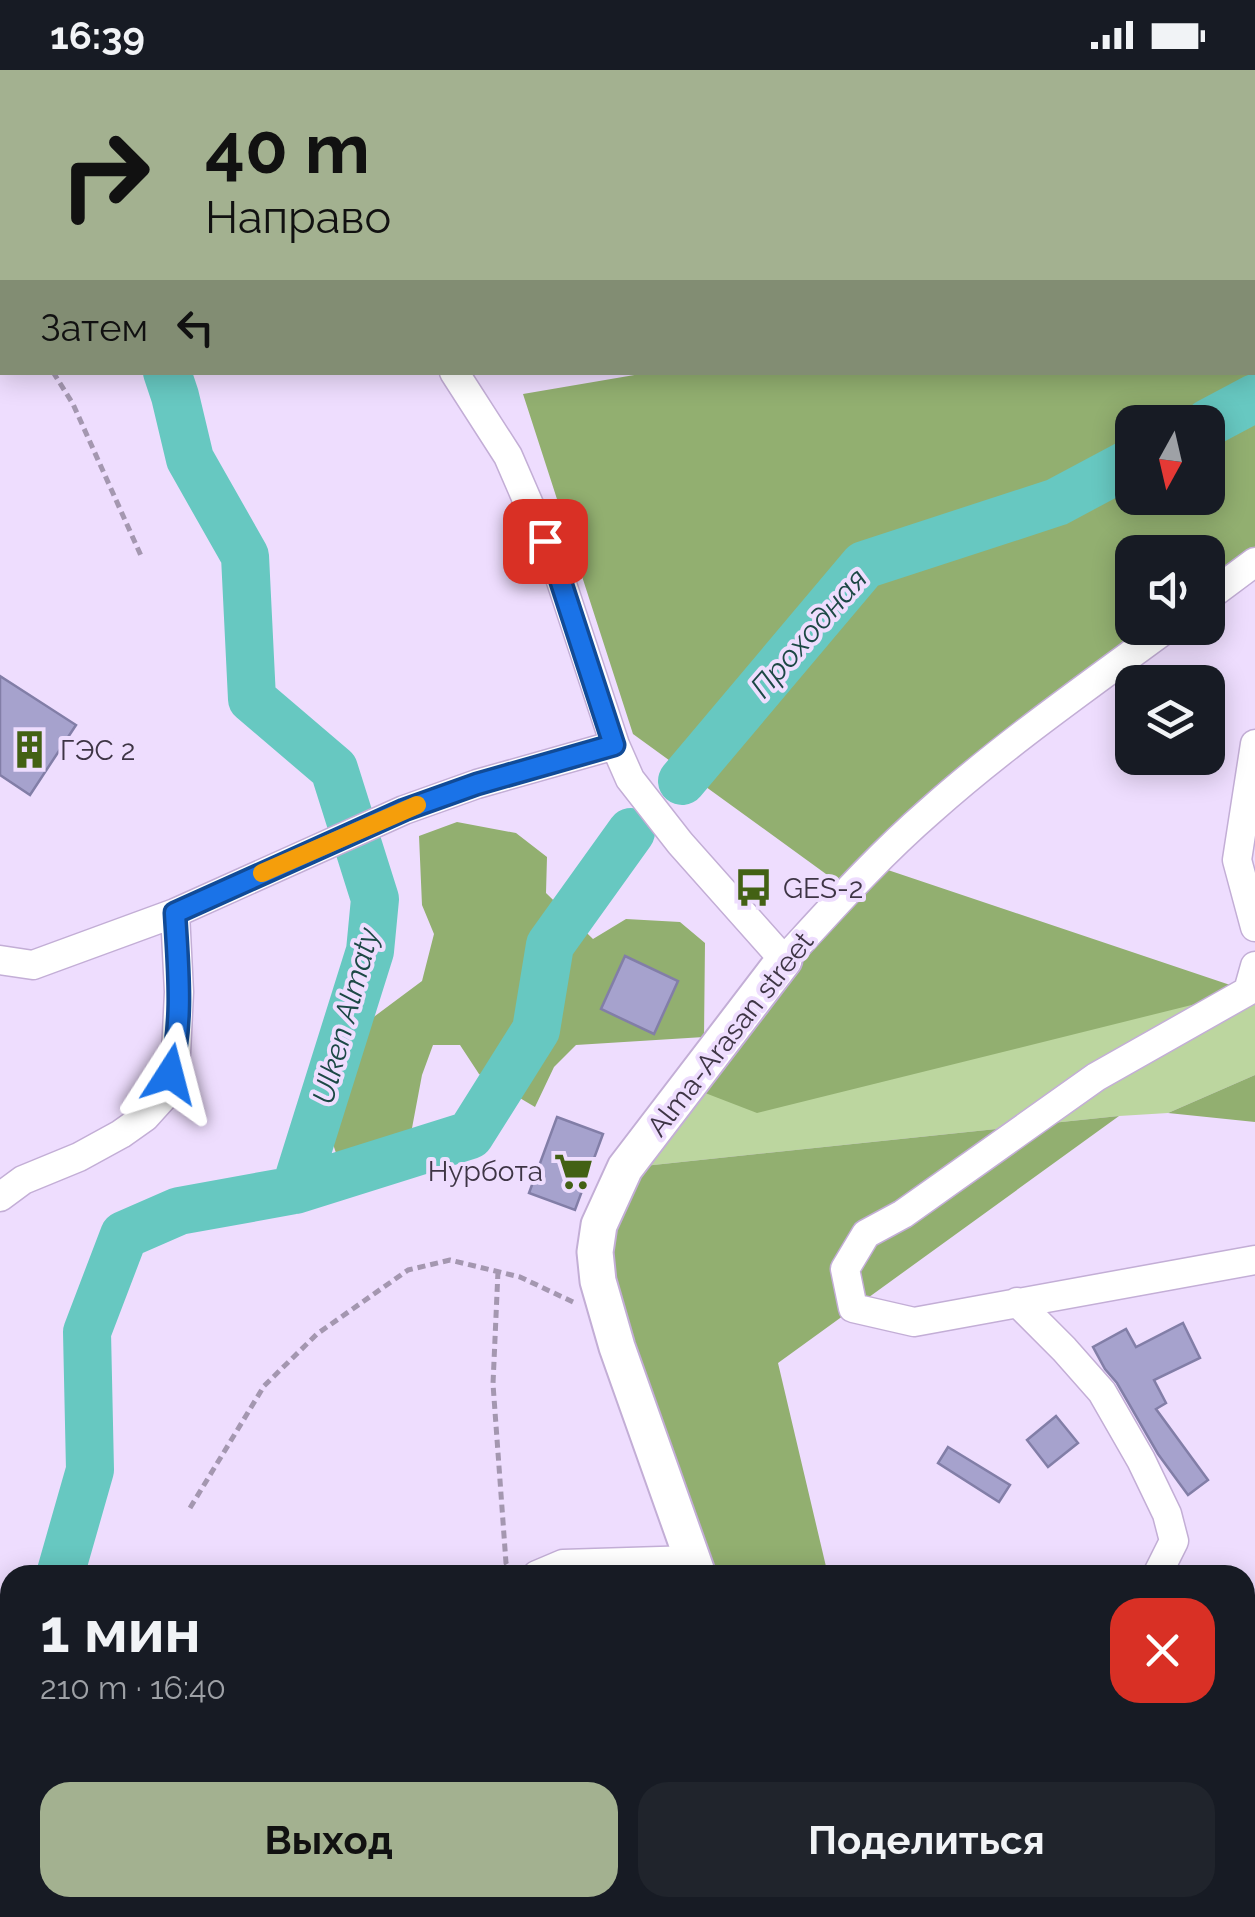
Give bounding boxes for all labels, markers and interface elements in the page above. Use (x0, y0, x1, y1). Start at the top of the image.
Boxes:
text: 16:39 (50, 13, 145, 58)
text: 40 m (205, 107, 370, 189)
icon: right (40, 110, 170, 240)
text: Направо (205, 191, 391, 244)
icon: left (168, 300, 223, 355)
text: Затем (40, 305, 148, 350)
north arrow (1115, 405, 1225, 515)
map controls (1115, 405, 1225, 775)
pin (503, 499, 588, 584)
icon: arrive (518, 514, 573, 569)
button: sound (1115, 535, 1225, 645)
water label: Проходная (743, 561, 874, 704)
button: layers (1115, 665, 1225, 775)
building icon: ГЭС 2 (9, 729, 51, 771)
place label: ГЭС 2 (60, 734, 135, 767)
bus stop icon: GES-2 (732, 867, 774, 909)
place label: GES-2 (783, 872, 863, 905)
water label: Ulken Almaty (305, 923, 386, 1108)
street label: Alma-Arasan street (640, 925, 821, 1143)
position arrow (118, 1022, 222, 1126)
supermarket icon: Нурбота (552, 1150, 594, 1192)
place label: Нурбота (428, 1155, 543, 1188)
text: 1 мин (40, 1596, 201, 1666)
button: close (1110, 1598, 1215, 1703)
text: 210 m · 16:40 (40, 1669, 226, 1706)
button: Выход (40, 1782, 618, 1897)
button: Поделиться (638, 1782, 1215, 1897)

